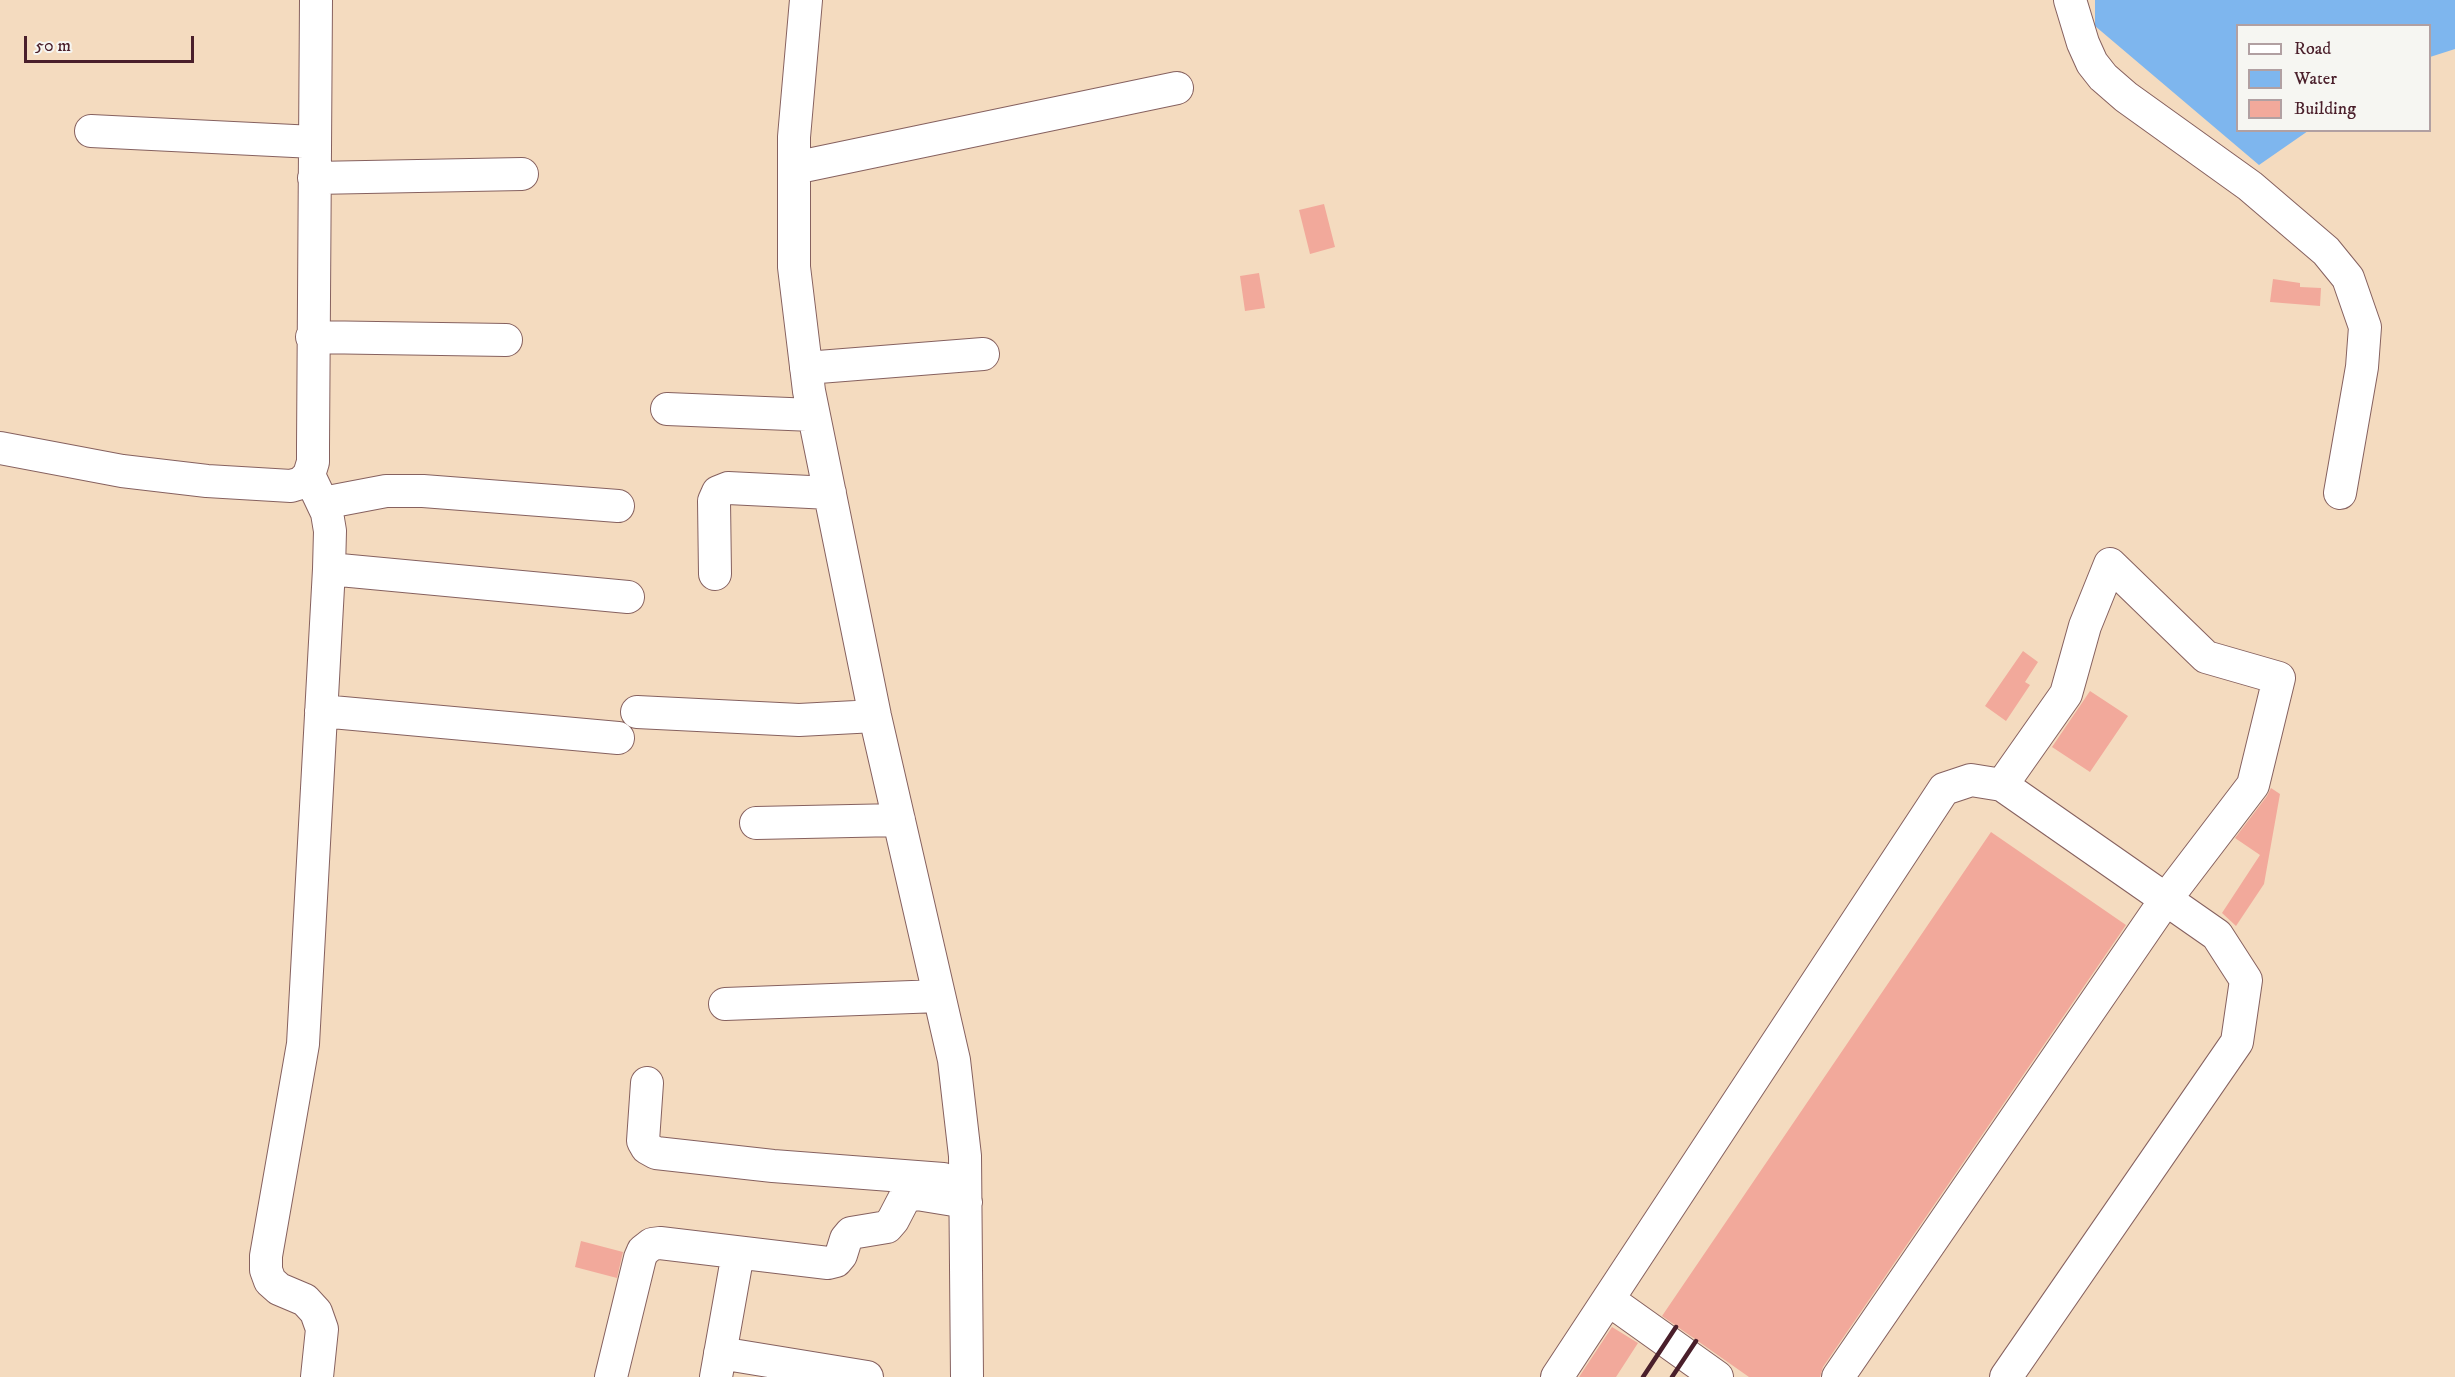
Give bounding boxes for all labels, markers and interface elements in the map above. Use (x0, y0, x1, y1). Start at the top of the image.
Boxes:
scale bar (27, 24, 196, 62)
legend (2236, 24, 2431, 132)
text: 50 m (35, 35, 71, 57)
text: Road (2294, 38, 2331, 60)
text: Water (2294, 68, 2337, 90)
text: Building (2294, 98, 2356, 120)

